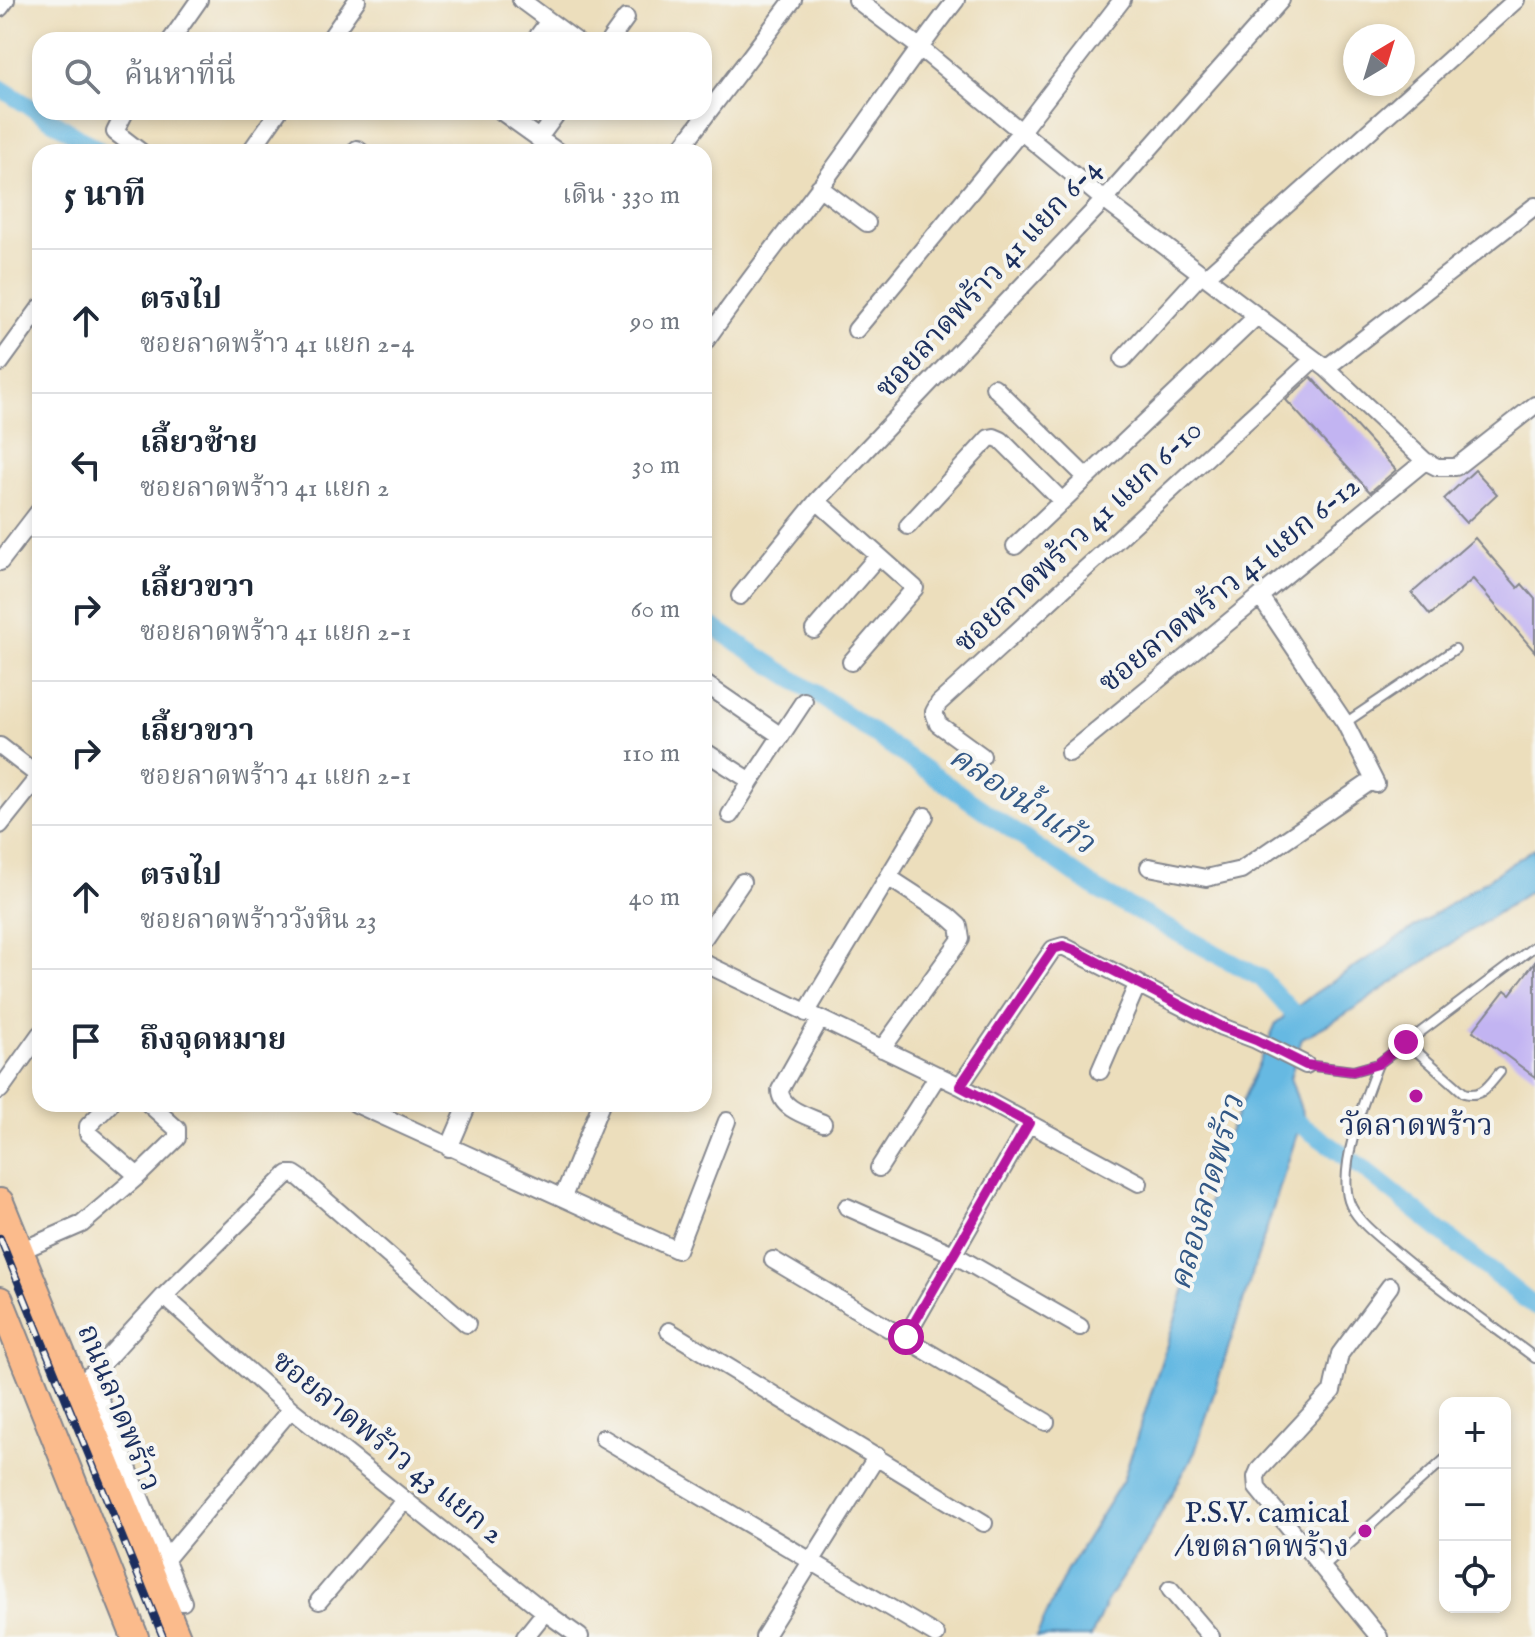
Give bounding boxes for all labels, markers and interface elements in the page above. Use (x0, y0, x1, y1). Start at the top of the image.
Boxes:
north arrow (1343, 24, 1415, 96)
search box (32, 32, 712, 120)
icon: search (60, 54, 104, 98)
text: ค้นหาที่นี่ (124, 57, 236, 95)
street label: ซอยลาดพร้าว 41 แยก 6-4 (868, 151, 1110, 407)
text: 5 นาที (64, 174, 146, 217)
text: เดิน · 330 m (562, 179, 680, 212)
text: ตรงไป (140, 281, 222, 319)
icon: ahead (64, 299, 108, 343)
text: 90 m (630, 305, 680, 338)
text: ซอยลาดพร้าว 41 แยก 2-4 (140, 328, 414, 361)
street label: ซอยลาดพร้าว 41 แยก 6-10 (947, 412, 1211, 662)
text: เลี้ยวซ้าย (140, 425, 258, 463)
icon: left (64, 443, 108, 487)
text: 30 m (632, 449, 680, 482)
street label: ซอยลาดพร้าว 41 แยก 6-12 (1092, 468, 1368, 702)
text: ซอยลาดพร้าว 41 แยก 2 (140, 472, 389, 505)
text: เลี้ยวขวา (140, 569, 254, 607)
icon: right (64, 587, 108, 631)
text: 60 m (631, 593, 680, 626)
text: ซอยลาดพร้าว 41 แยก 2-1 (140, 616, 411, 649)
text: เลี้ยวขวา (140, 713, 254, 751)
icon: right (64, 731, 108, 775)
water label: คลองน้ำแก้ว (940, 733, 1106, 865)
text: 110 m (622, 737, 680, 770)
text: ซอยลาดพร้าว 41 แยก 2-1 (140, 760, 411, 793)
text: ตรงไป (140, 857, 222, 895)
icon: ahead (64, 875, 108, 919)
text: 40 m (629, 881, 680, 914)
text: ซอยลาดพร้าววังหิน 23 (140, 904, 377, 937)
icon: arrive (64, 1019, 108, 1063)
text: ถึงจุดหมาย (140, 1022, 286, 1060)
route end (1388, 1024, 1424, 1060)
marker: วัดลาดพร้าว (1407, 1087, 1425, 1105)
water label: คลองลาดพร้าว (1161, 1089, 1256, 1295)
place label: วัดลาดพร้าว (1339, 1108, 1493, 1146)
street label: ถนนลาดพร้าว (67, 1319, 169, 1497)
route start (888, 1319, 924, 1355)
street label: ซอยลาดพร้าว 43 แยก 2 (263, 1343, 511, 1553)
map controls (1439, 1397, 1511, 1613)
button: + (1439, 1397, 1511, 1469)
button: − (1439, 1469, 1511, 1541)
place label: P.S.V. camical /เขตลาดพร้าง (1174, 1495, 1350, 1567)
marker: P.S.V. camical /เขตลาดพร้าง (1356, 1522, 1374, 1540)
button: locate (1439, 1541, 1511, 1613)

